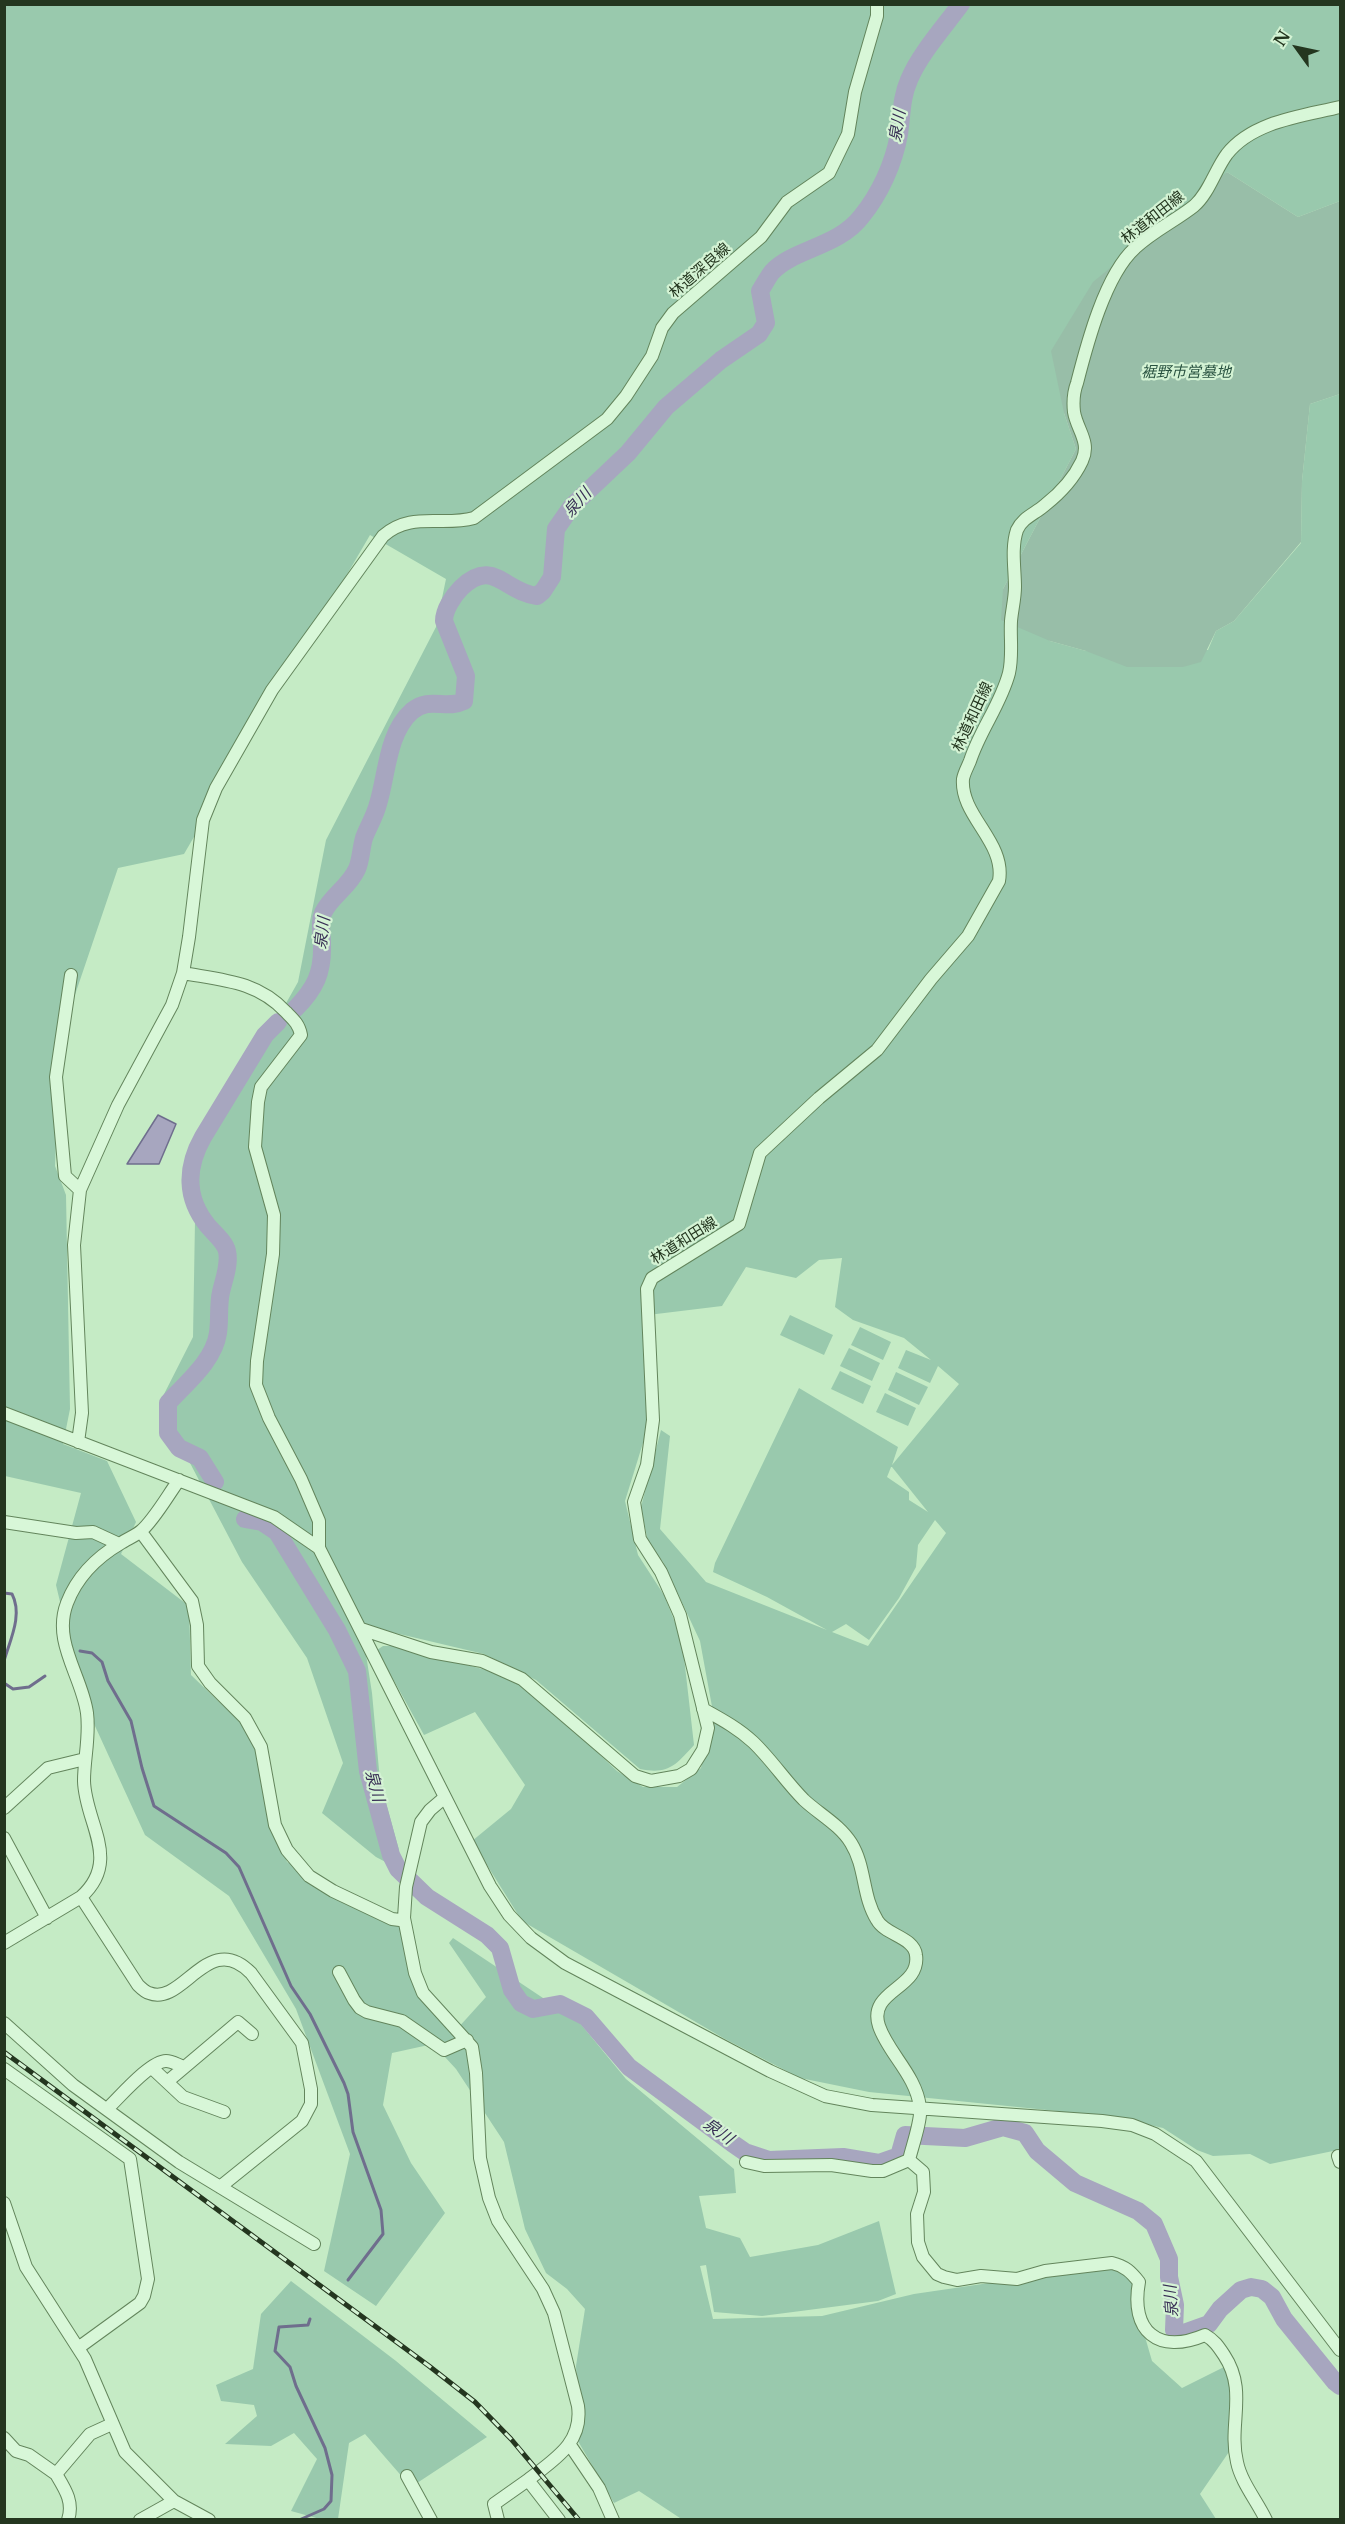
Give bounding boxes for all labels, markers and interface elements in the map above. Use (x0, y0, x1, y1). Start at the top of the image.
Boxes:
north arrow (1267, 18, 1327, 78)
text: N (1269, 26, 1294, 50)
water label: 泉川 (886, 109, 910, 143)
street label: 林道和田線 (1118, 188, 1188, 248)
street label: 林道深良線 (666, 240, 734, 302)
park label: 裾野市営墓地 (1141, 364, 1231, 382)
water label: 泉川 (560, 485, 596, 521)
street label: 林道和田線 (949, 679, 997, 755)
water label: 泉川 (312, 916, 334, 950)
street label: 林道和田線 (647, 1213, 721, 1269)
water label: 泉川 (361, 1768, 387, 1804)
water label: 泉川 (699, 2115, 737, 2149)
water label: 泉川 (1161, 2284, 1183, 2318)

